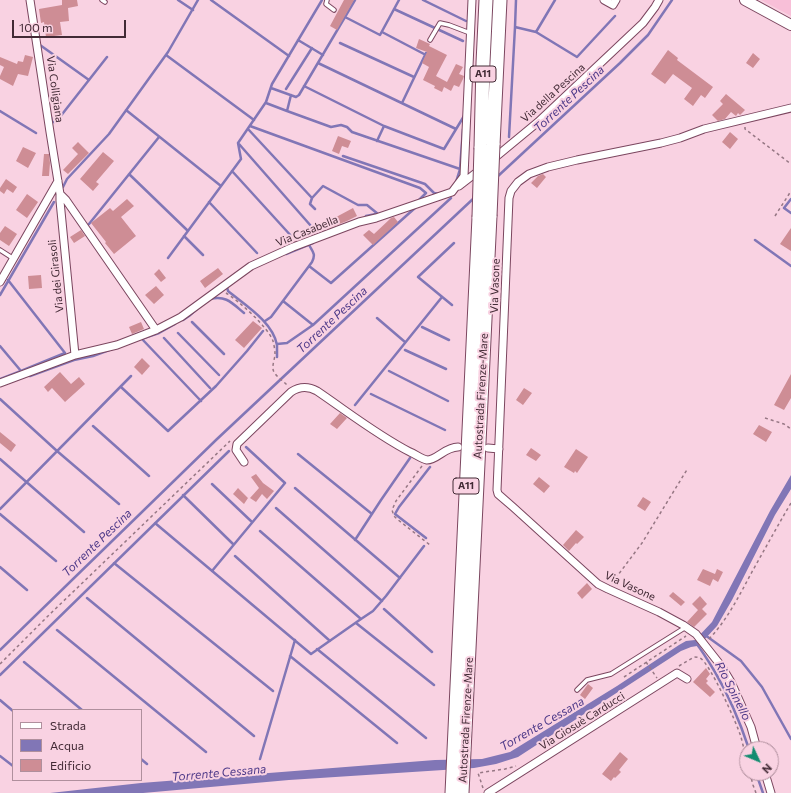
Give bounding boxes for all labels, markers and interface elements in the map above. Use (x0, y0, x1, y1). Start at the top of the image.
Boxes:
scale bar (14, 12, 128, 38)
text: 100 m (19, 20, 53, 34)
street label: Via Colligiana (44, 55, 66, 123)
street label: Via della Pescina (518, 61, 588, 125)
water label: Torrente Pescina (531, 63, 607, 135)
road number: A11 (470, 66, 496, 82)
street label: Via Casabella (274, 213, 340, 249)
street label: Via dei Girasoli (46, 239, 66, 313)
street label: Via Vasone (487, 258, 503, 314)
water label: Torrente Pescina (294, 284, 370, 356)
street label: Autostrada Firenze-Mare (471, 333, 491, 459)
road number: A11 (453, 478, 479, 494)
water label: Torrente Pescina (59, 506, 135, 580)
street label: Via Vasone (602, 568, 658, 604)
street label: Autostrada Firenze-Mare (456, 657, 476, 783)
water label: Rio Spinello (712, 659, 754, 723)
street label: Via Giosuè Carducci (537, 689, 627, 753)
water label: Torrente Cessana (497, 694, 587, 754)
legend (12, 709, 142, 781)
text: Strada (50, 718, 86, 732)
text: Acqua (50, 738, 84, 752)
north arrow (739, 741, 779, 781)
text: Edificio (50, 758, 91, 772)
text: N (760, 761, 775, 776)
water label: Torrente Cessana (171, 762, 267, 784)

